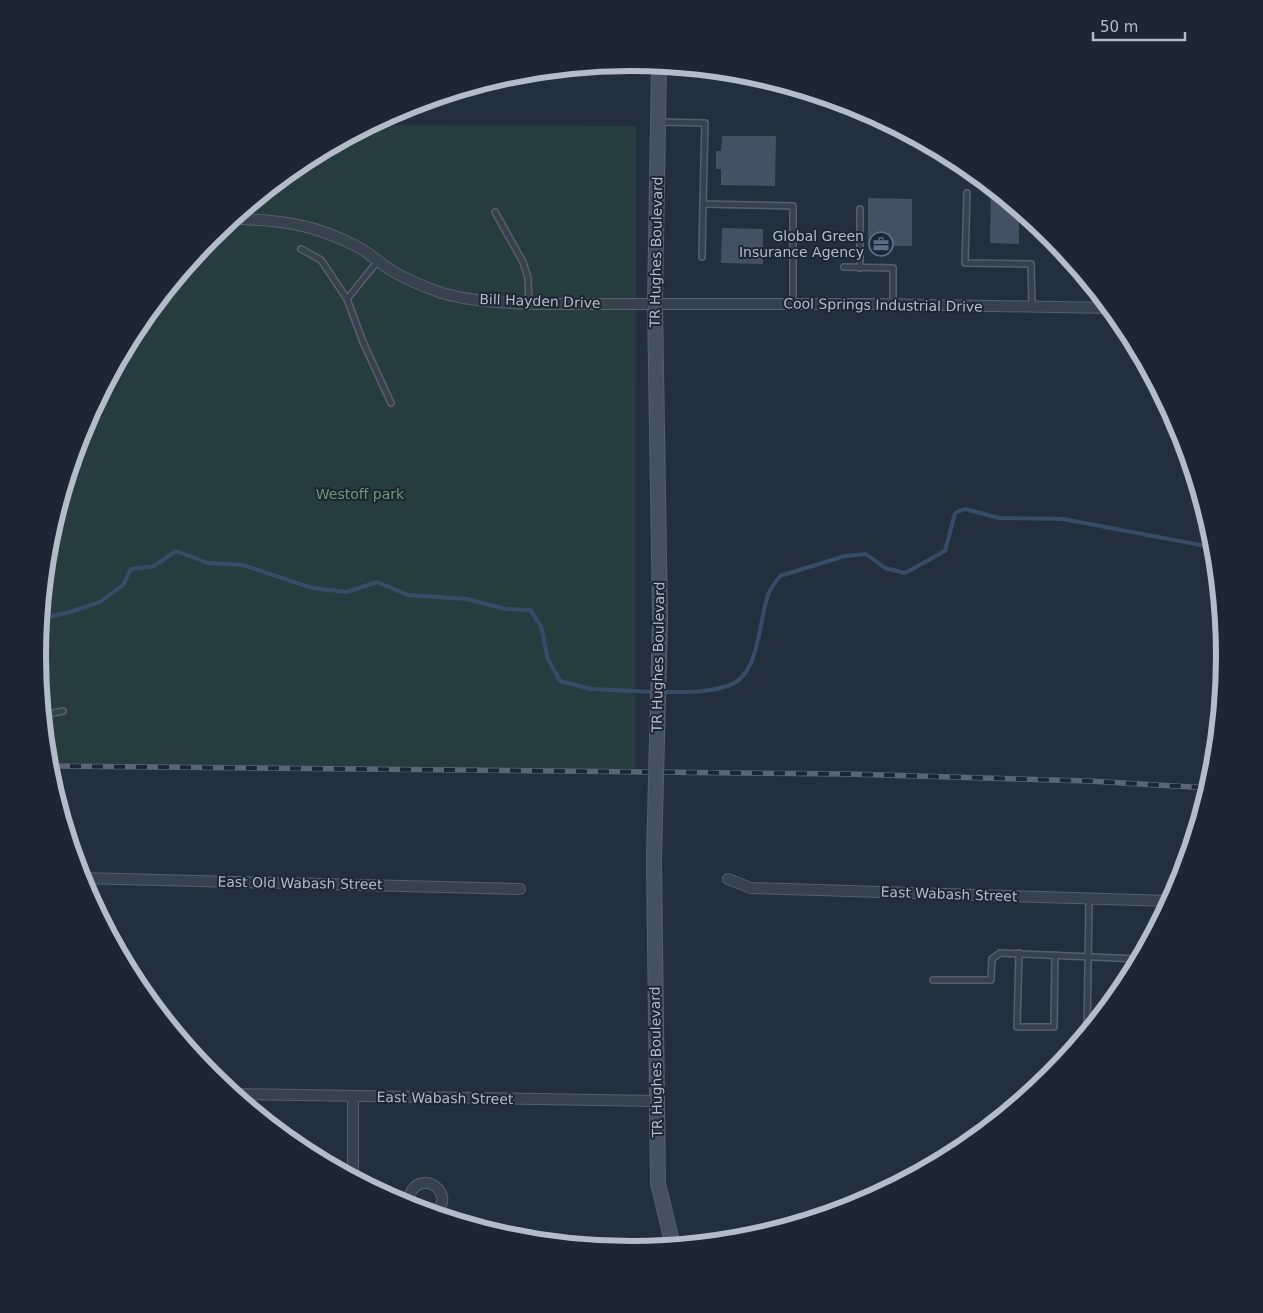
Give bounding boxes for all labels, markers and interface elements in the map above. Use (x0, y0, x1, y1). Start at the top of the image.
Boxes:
scale bar (1093, 10, 1186, 42)
text: 50 m (1100, 18, 1138, 36)
street label: TR Hughes Boulevard (647, 176, 665, 329)
place label: Global Green Insurance Agency (739, 228, 864, 260)
office icon: Global Green Insurance Agency (868, 231, 894, 257)
street label: Bill Hayden Drive (479, 291, 601, 311)
street label: Cool Springs Industrial Drive (783, 295, 983, 315)
park label: Westoff park (316, 486, 405, 502)
street label: TR Hughes Boulevard (649, 581, 667, 734)
street label: East Old Wabash Street (217, 874, 383, 892)
street label: East Wabash Street (880, 884, 1018, 904)
street label: TR Hughes Boulevard (647, 986, 665, 1139)
street label: East Wabash Street (376, 1089, 514, 1107)

